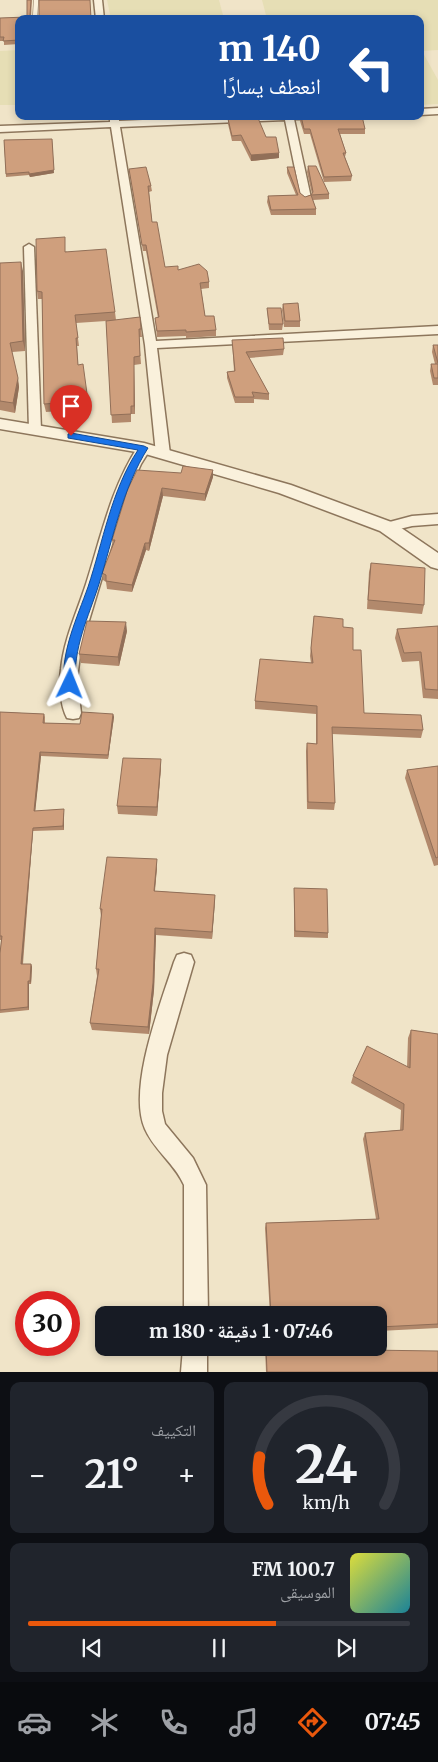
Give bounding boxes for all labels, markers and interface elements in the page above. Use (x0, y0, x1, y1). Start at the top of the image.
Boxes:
text: 140 m (218, 27, 321, 71)
icon: left (339, 35, 404, 100)
text: انعطف يسارًا (222, 72, 321, 100)
pin (50, 385, 92, 436)
icon: arrive (57, 392, 85, 420)
position arrow (43, 657, 95, 709)
speed limit sign: 30 (15, 1291, 80, 1356)
text: 07:46 · 1 دقيقة · 180 m (149, 1319, 333, 1343)
text: التكييف (151, 1420, 196, 1440)
text: 24 (295, 1432, 357, 1497)
text: 21° (85, 1451, 139, 1498)
text: − (28, 1457, 47, 1493)
text: + (177, 1457, 196, 1493)
text: km/h (302, 1491, 350, 1514)
text: 100.7 FM (252, 1557, 335, 1581)
text: الموسيقى (280, 1582, 335, 1602)
icon: previous (78, 1634, 106, 1662)
icon: pause (205, 1634, 233, 1662)
icon: next (332, 1634, 360, 1662)
icon: car (17, 1705, 52, 1740)
icon: climate (87, 1705, 122, 1740)
icon: phone (156, 1705, 191, 1740)
icon: music (226, 1705, 261, 1740)
icon: directions (295, 1705, 330, 1740)
text: 07:45 (365, 1708, 421, 1736)

